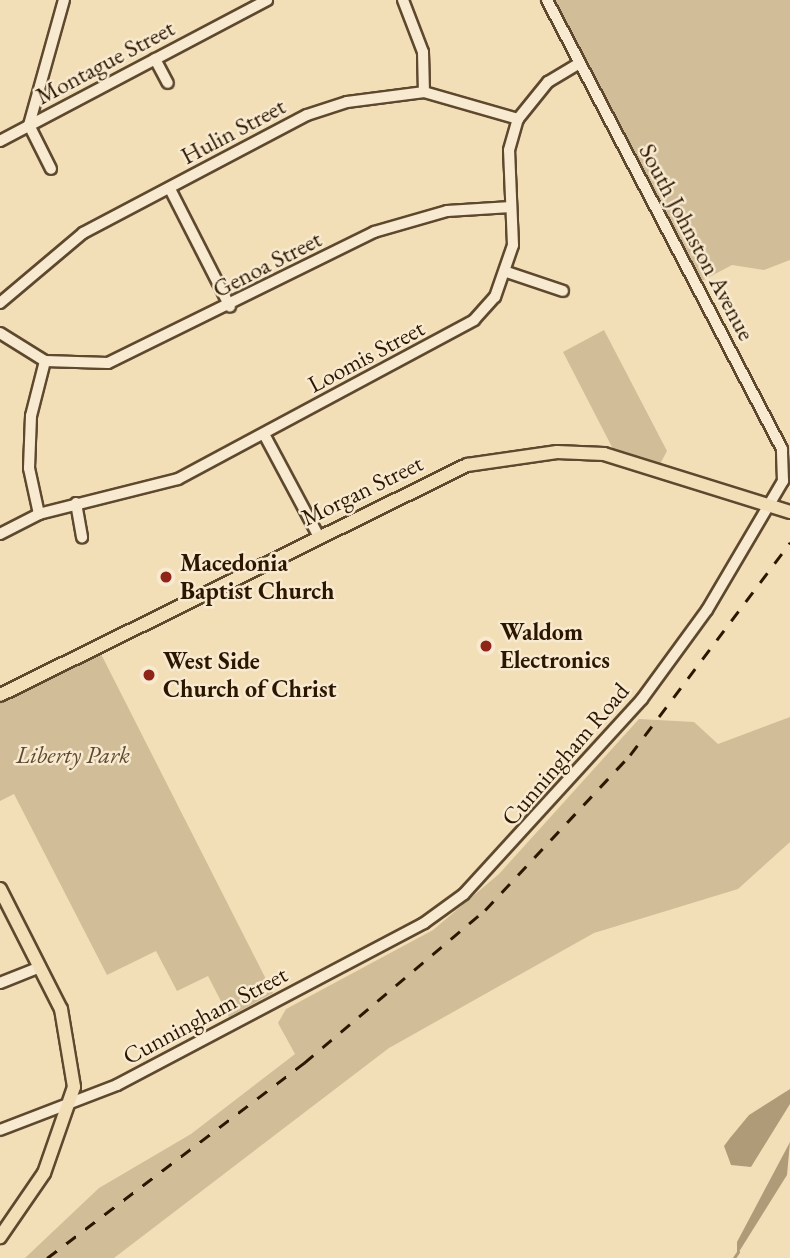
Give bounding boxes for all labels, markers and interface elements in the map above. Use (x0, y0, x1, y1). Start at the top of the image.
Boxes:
street label: Montague Street (31, 13, 179, 111)
street label: Hulin Street (176, 92, 290, 170)
street label: South Johnston Avenue (633, 139, 761, 345)
street label: Genoa Street (208, 224, 326, 304)
street label: Loomis Street (303, 313, 429, 399)
street label: Morgan Street (297, 448, 427, 532)
place label: Macedonia Baptist Church (180, 549, 334, 605)
marker: Macedonia Baptist Church (158, 569, 174, 585)
place label: Waldom Electronics (500, 618, 610, 674)
marker: Waldom Electronics (478, 638, 494, 654)
place label: West Side Church of Christ (163, 647, 337, 703)
marker: West Side Church of Christ (141, 667, 157, 683)
street label: Cunningham Road (495, 677, 635, 831)
park label: Liberty Park (16, 741, 130, 769)
street label: Cunningham Street (118, 960, 292, 1070)

